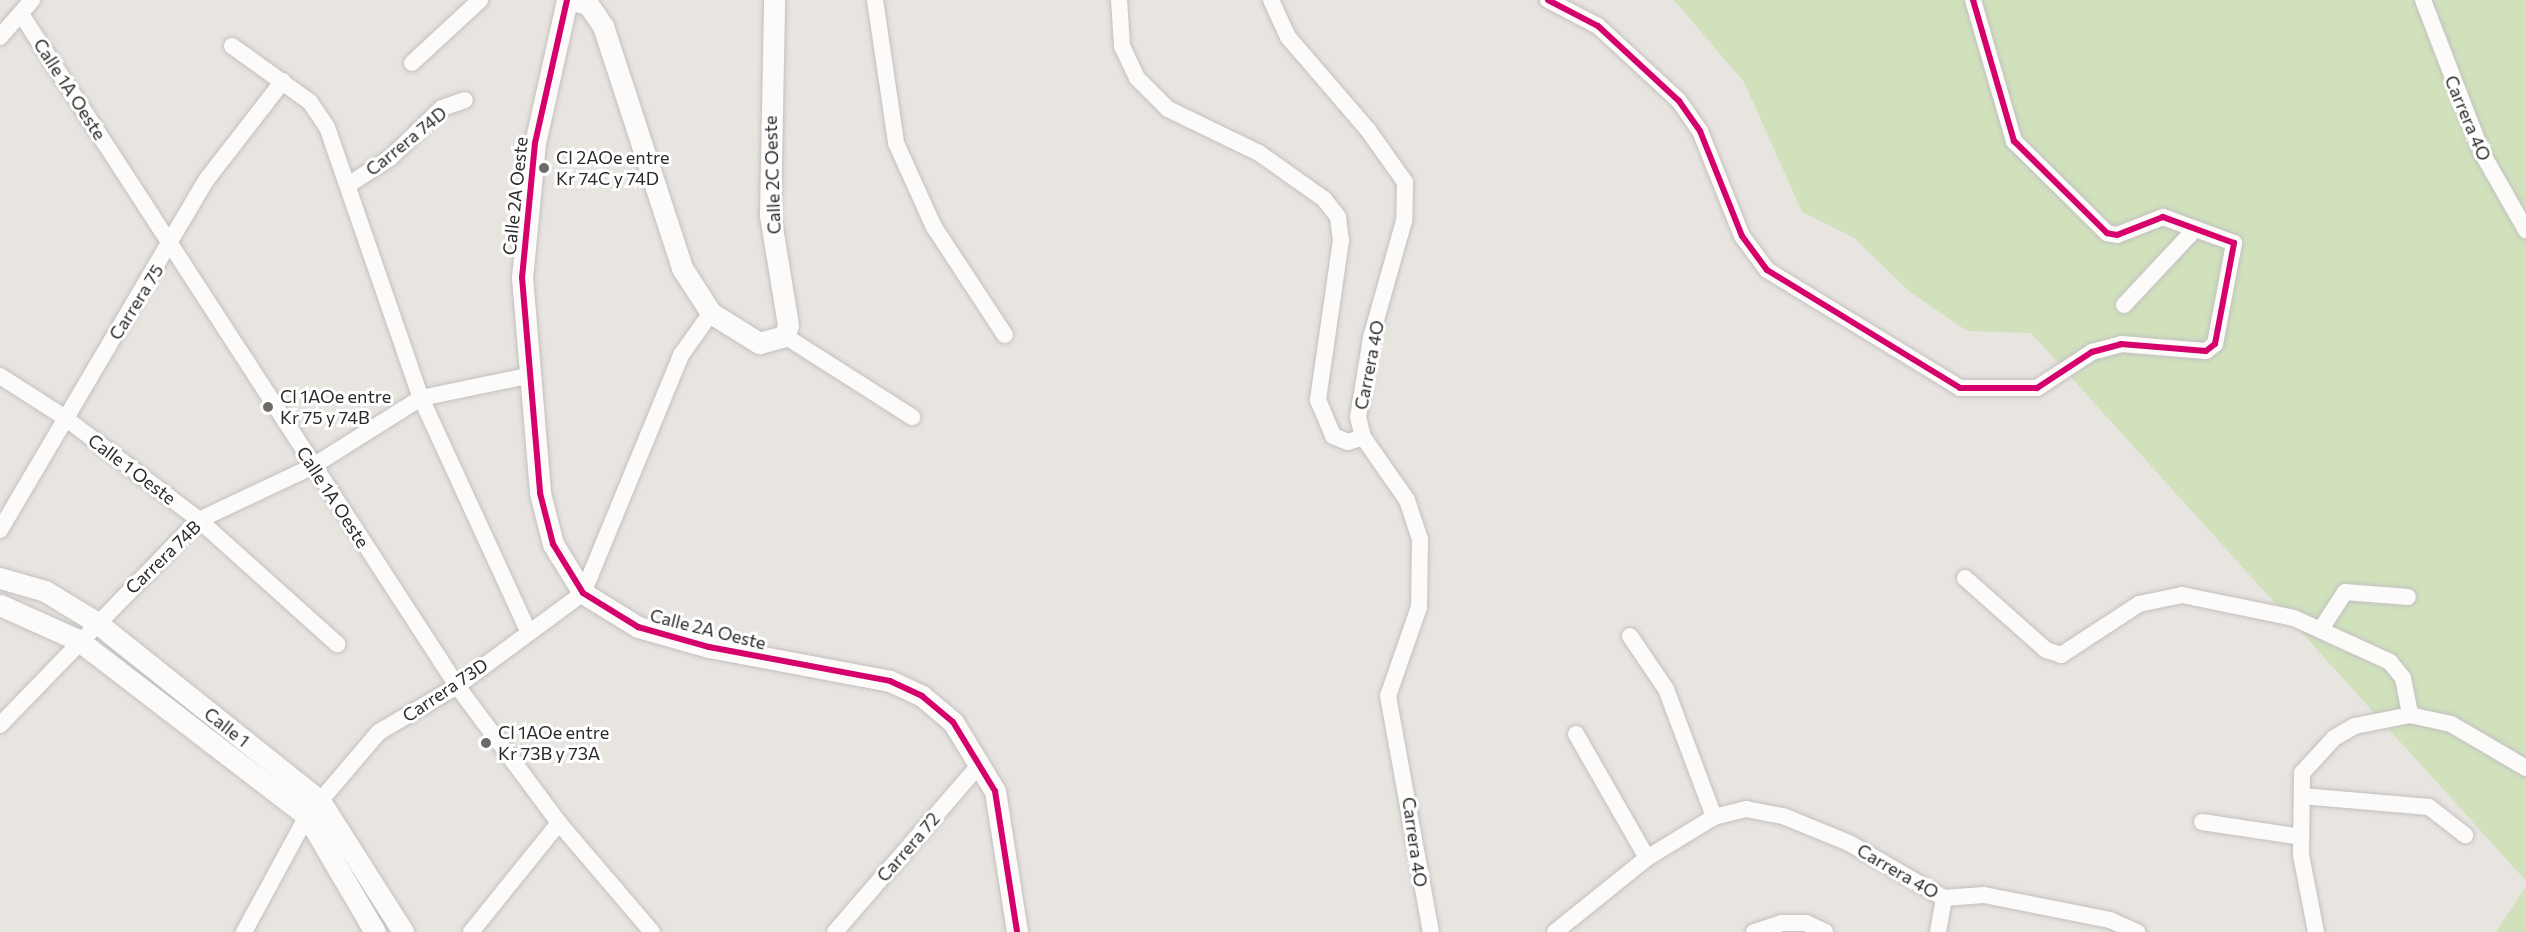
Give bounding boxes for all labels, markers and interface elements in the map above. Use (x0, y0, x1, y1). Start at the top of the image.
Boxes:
street label: Calle 1A Oeste (29, 34, 111, 144)
street label: Carrera 4O (2440, 72, 2496, 164)
street label: Carrera 74D (361, 102, 451, 180)
street label: Calle 2C Oeste (759, 115, 785, 235)
street label: Calle 2A Oeste (498, 136, 532, 256)
place label: Cl 2AOe entre Kr 74C y 74D (556, 147, 669, 190)
marker: Cl 2AOe entre Kr 74C y 74D (537, 161, 551, 175)
street label: Carrera 75 (104, 260, 168, 344)
street label: Carrera 4O (1350, 318, 1388, 412)
place label: Cl 1AOe entre Kr 75 y 74B (280, 386, 391, 428)
marker: Cl 1AOe entre Kr 75 y 74B (261, 400, 275, 414)
street label: Calle 1 Oeste (84, 429, 180, 509)
street label: Calle 1A Oeste (292, 442, 374, 552)
street label: Carrera 74B (121, 516, 205, 598)
street label: Calle 2A Oeste (648, 604, 768, 654)
street label: Carrera 73D (398, 654, 492, 726)
street label: Calle 1 (200, 703, 254, 751)
place label: Cl 1AOe entre Kr 73B y 73A (498, 722, 609, 764)
marker: Cl 1AOe entre Kr 73B y 73A (479, 736, 493, 750)
street label: Carrera 4O (1398, 796, 1432, 888)
street label: Carrera 72 (872, 808, 944, 886)
street label: Carrera 4O (1853, 839, 1943, 903)

